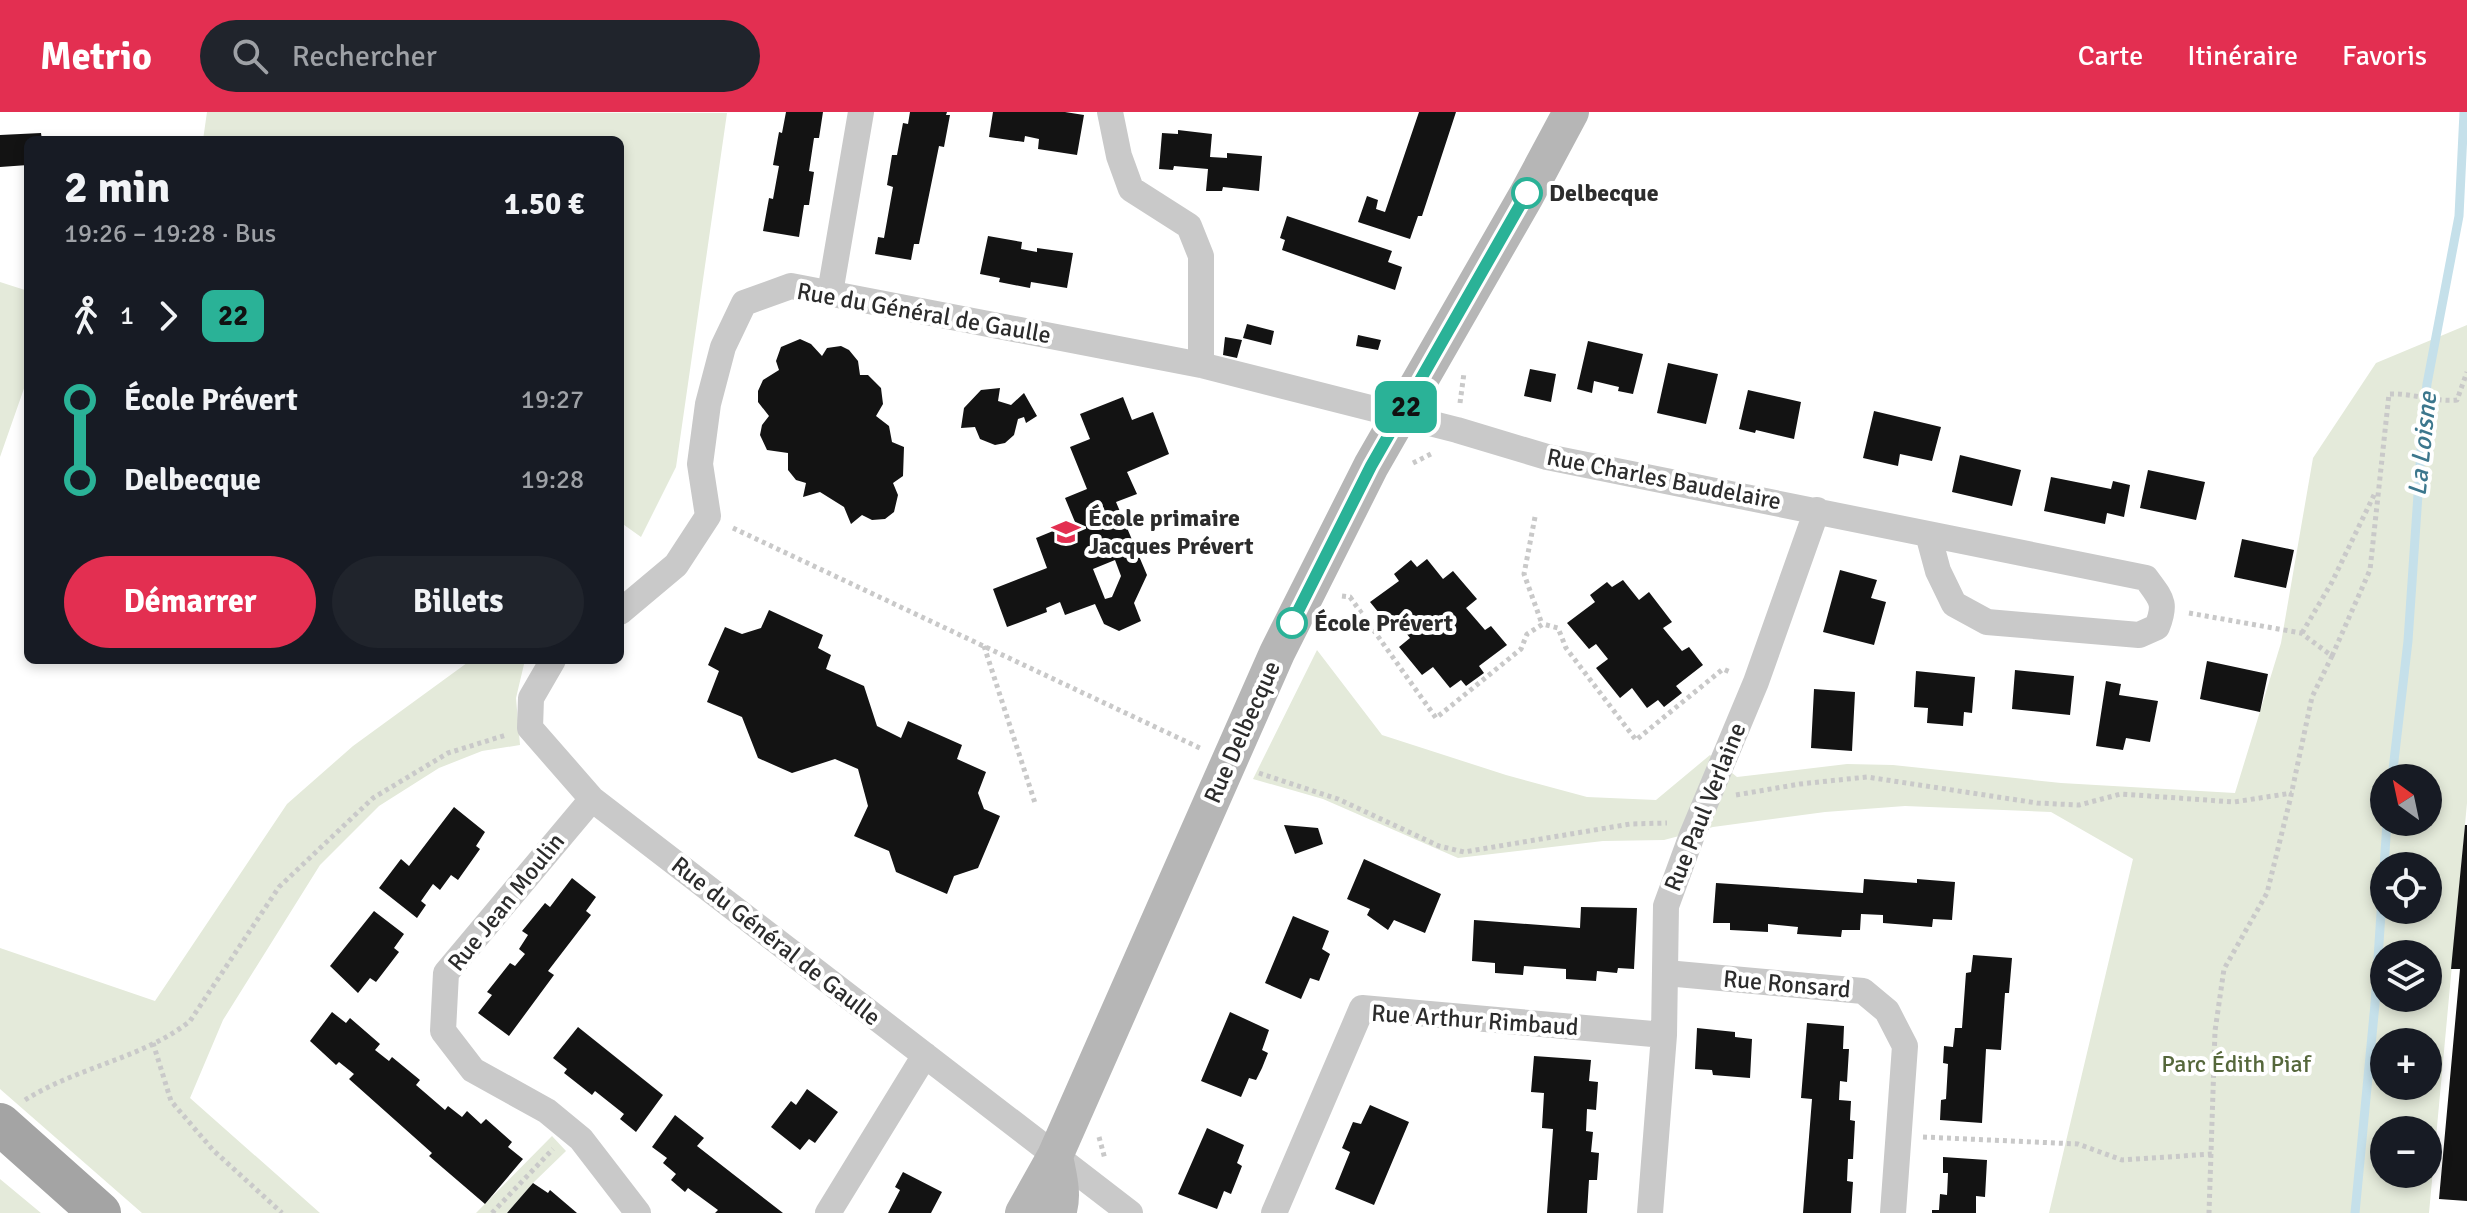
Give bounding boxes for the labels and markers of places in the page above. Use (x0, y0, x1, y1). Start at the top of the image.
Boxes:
marker: Delbecque (1512, 178, 1542, 208)
place label: Delbecque (1549, 178, 1659, 208)
place label: École primaire Jacques Prévert (1088, 503, 1254, 561)
school or university icon: École primaire Jacques Prévert (1051, 517, 1081, 547)
marker: École Prévert (1277, 608, 1307, 638)
place label: École Prévert (1314, 608, 1453, 638)

